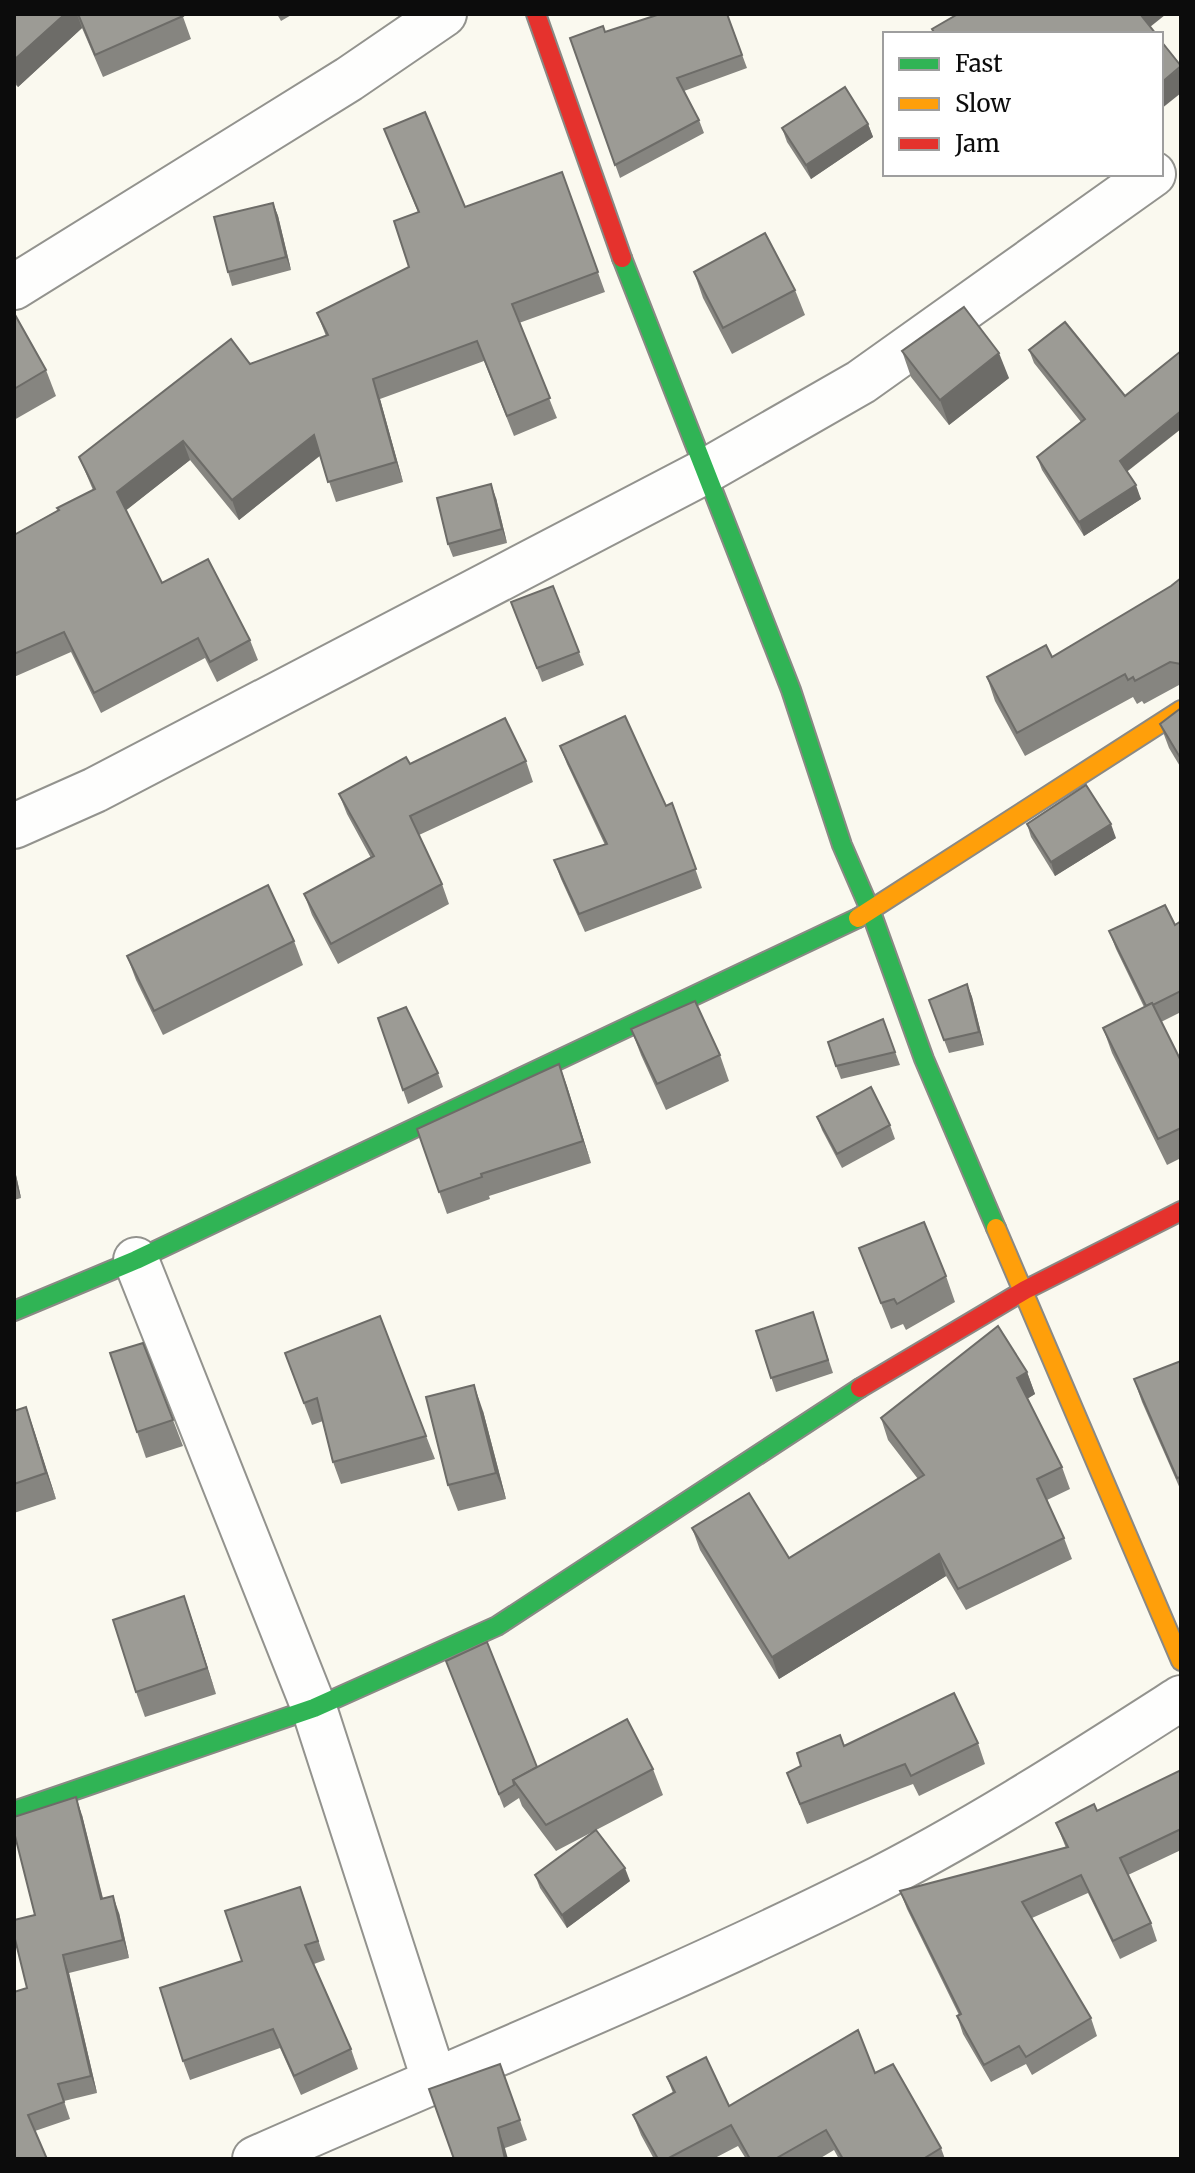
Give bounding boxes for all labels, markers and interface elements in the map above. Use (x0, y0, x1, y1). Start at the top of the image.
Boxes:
legend (883, 32, 1163, 176)
text: Fast (955, 48, 1003, 79)
text: Slow (955, 88, 1011, 119)
text: Jam (954, 128, 1000, 159)

